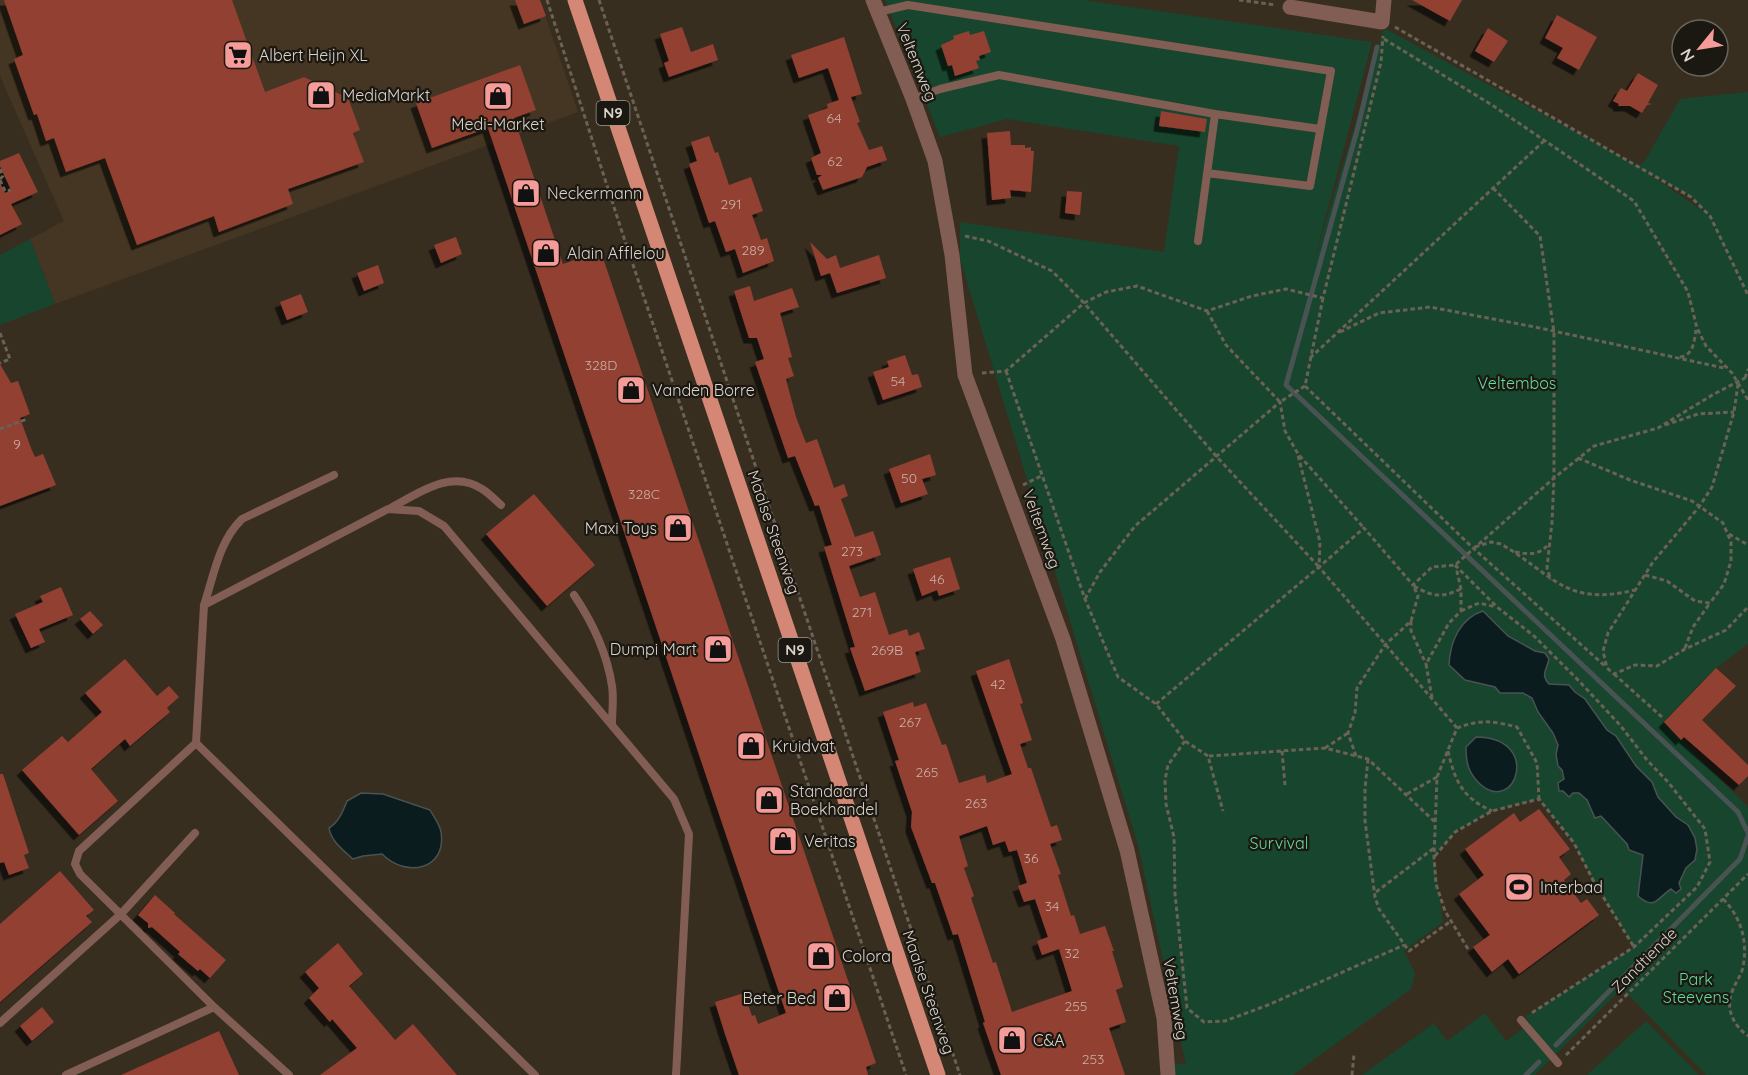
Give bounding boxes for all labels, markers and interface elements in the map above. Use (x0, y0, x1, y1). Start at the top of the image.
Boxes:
north arrow (1670, 18, 1730, 78)
street label: Veltemweg (892, 20, 942, 104)
supermarket icon: Albert Heijn XL (222, 39, 254, 71)
place label: Albert Heijn XL (259, 45, 368, 65)
text: N (1675, 45, 1699, 66)
shop icon: MediaMarkt (305, 79, 337, 111)
shop icon: Medi-Market (482, 80, 514, 112)
place label: MediaMarkt (342, 85, 430, 105)
road number: N9 (596, 101, 630, 125)
house number: 64 (826, 109, 842, 127)
place label: Medi-Market (451, 114, 545, 134)
house number: 62 (827, 152, 843, 170)
shop icon: Neckermann (510, 177, 542, 209)
place label: Neckermann (547, 183, 642, 203)
house number: 291 (721, 195, 741, 213)
shop icon: Alain Afflelou (530, 237, 562, 269)
house number: 289 (741, 241, 765, 259)
place label: Alain Afflelou (567, 243, 665, 263)
house number: 328D (585, 356, 617, 374)
house number: 54 (890, 372, 906, 390)
park label: Veltembos (1478, 373, 1556, 393)
shop icon: Vanden Borre (615, 374, 647, 406)
place label: Vanden Borre (652, 380, 755, 400)
house number: 9 (13, 435, 21, 453)
street label: Maalse Steenweg (743, 467, 805, 597)
house number: 50 (901, 469, 917, 487)
house number: 328C (628, 485, 660, 503)
street label: Veltemweg (1018, 487, 1066, 571)
shop icon: Maxi Toys (662, 512, 694, 544)
place label: Maxi Toys (585, 518, 657, 538)
house number: 273 (841, 542, 863, 560)
house number: 46 (930, 570, 945, 588)
house number: 271 (852, 603, 872, 621)
shop icon: Dumpi Mart (702, 633, 734, 665)
road number: N9 (778, 638, 812, 662)
place label: Dumpi Mart (610, 639, 697, 659)
house number: 269B (871, 641, 903, 659)
house number: 42 (990, 675, 1006, 693)
house number: 267 (899, 713, 921, 731)
shop icon: Kruidvat (735, 730, 767, 762)
place label: Kruidvat (772, 736, 835, 756)
house number: 265 (916, 763, 938, 781)
place label: Standaard Boekhandel (790, 781, 878, 819)
shop icon: Standaard Boekhandel (753, 784, 785, 816)
house number: 263 (965, 794, 987, 812)
shop icon: Veritas (767, 825, 799, 857)
place label: Veritas (804, 831, 856, 851)
park label: Survival (1250, 833, 1308, 853)
house number: 36 (1024, 849, 1039, 867)
sports icon: Interbad (1503, 871, 1535, 903)
place label: Interbad (1540, 877, 1603, 897)
house number: 34 (1045, 897, 1059, 915)
street label: Zandtiende (1607, 923, 1681, 997)
street label: Maalse Steenweg (898, 927, 960, 1057)
shop icon: Colora (805, 940, 837, 972)
house number: 32 (1064, 944, 1080, 962)
place label: Colora (842, 946, 891, 966)
street label: Veltemweg (1159, 956, 1193, 1042)
park label: Park Steevens (1663, 969, 1729, 1007)
shop icon: Beter Bed (821, 982, 853, 1014)
place label: Beter Bed (743, 988, 816, 1008)
house number: 255 (1064, 997, 1088, 1015)
shop icon: C&A (996, 1024, 1028, 1056)
place label: C&A (1033, 1030, 1065, 1050)
house number: 253 (1082, 1050, 1104, 1068)

